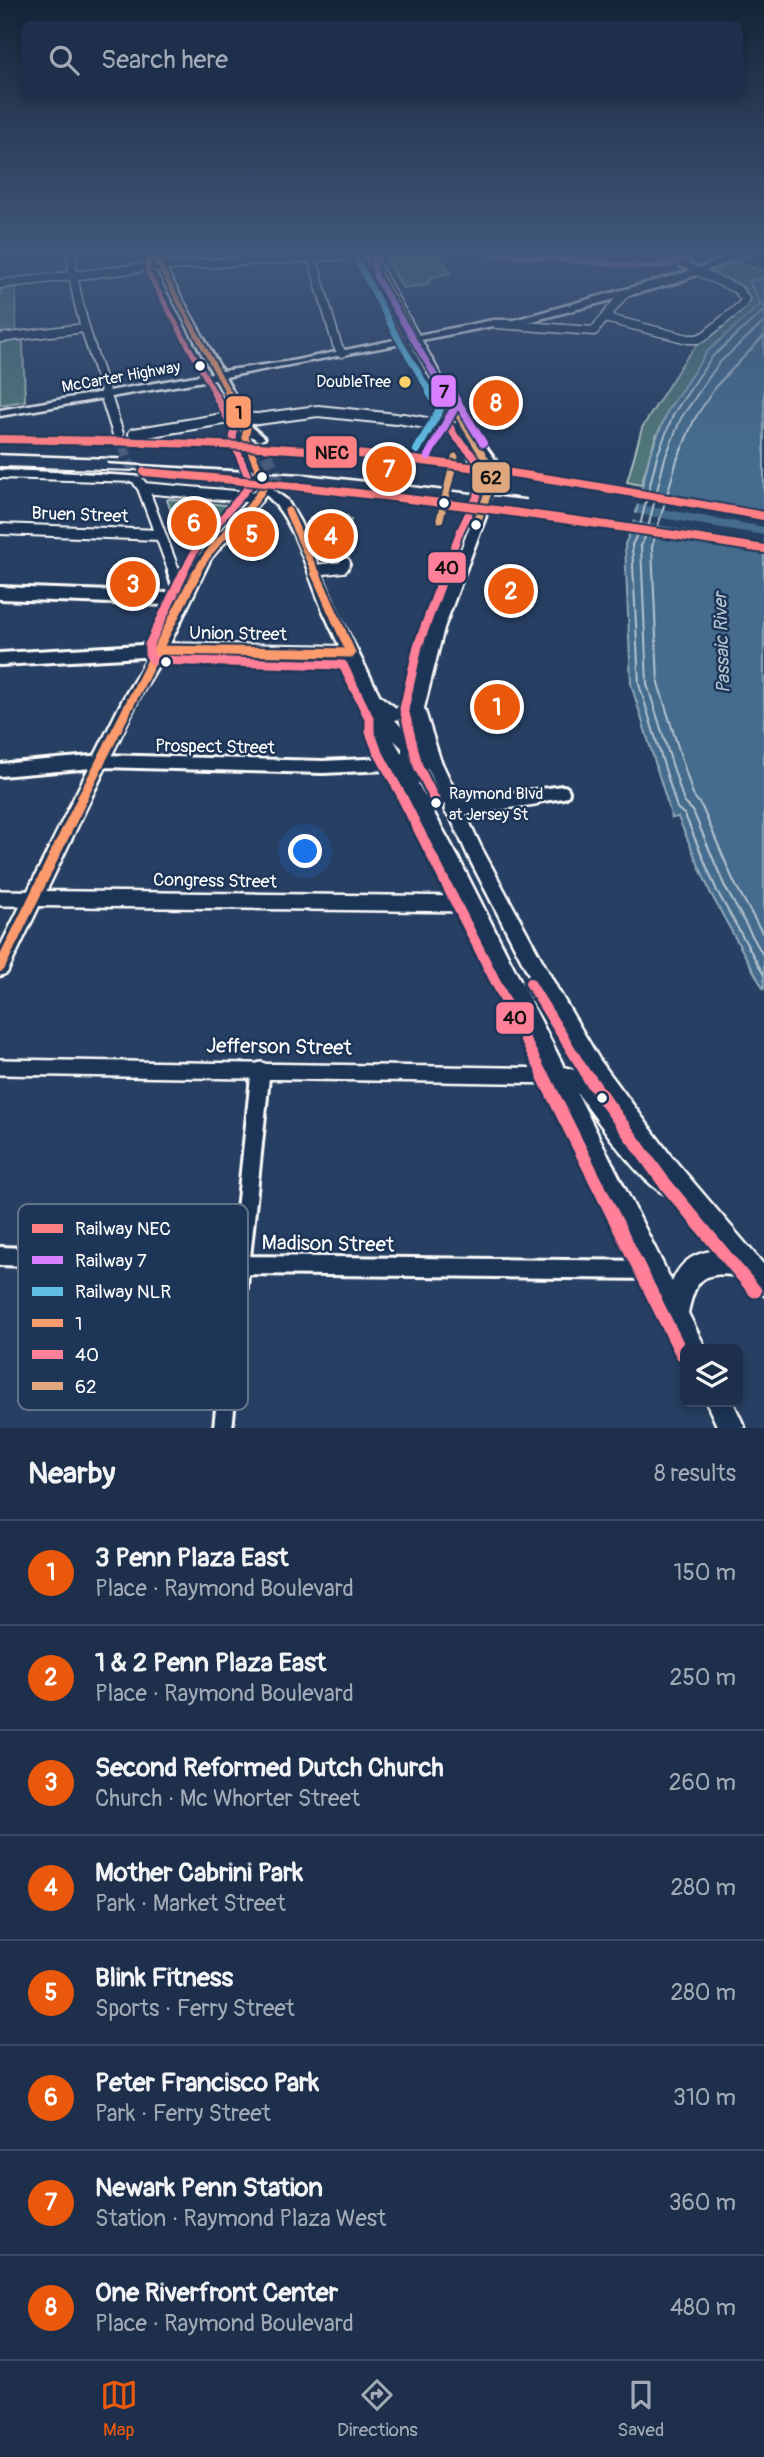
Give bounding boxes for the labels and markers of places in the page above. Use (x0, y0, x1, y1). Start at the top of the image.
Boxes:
unlabelled marker (193, 359, 207, 373)
place label: DoubleTree (316, 372, 391, 392)
marker: DoubleTree (397, 374, 413, 390)
pin: 8 (473, 377, 519, 429)
pin: 7 (366, 443, 412, 495)
unlabelled marker (255, 470, 269, 484)
unlabelled marker (437, 496, 451, 510)
pin: 6 (171, 497, 217, 549)
pin: 5 (229, 508, 275, 560)
pin: 4 (308, 510, 354, 562)
unlabelled marker (469, 518, 483, 532)
pin: 3 (110, 558, 156, 610)
pin: 2 (488, 565, 534, 617)
unlabelled marker (159, 655, 173, 669)
pin: 1 (474, 681, 520, 733)
place label: Raymond Blvd at Jersey St (449, 784, 543, 825)
marker: Raymond Blvd at Jersey St (429, 796, 443, 810)
unlabelled marker (595, 1091, 609, 1105)

